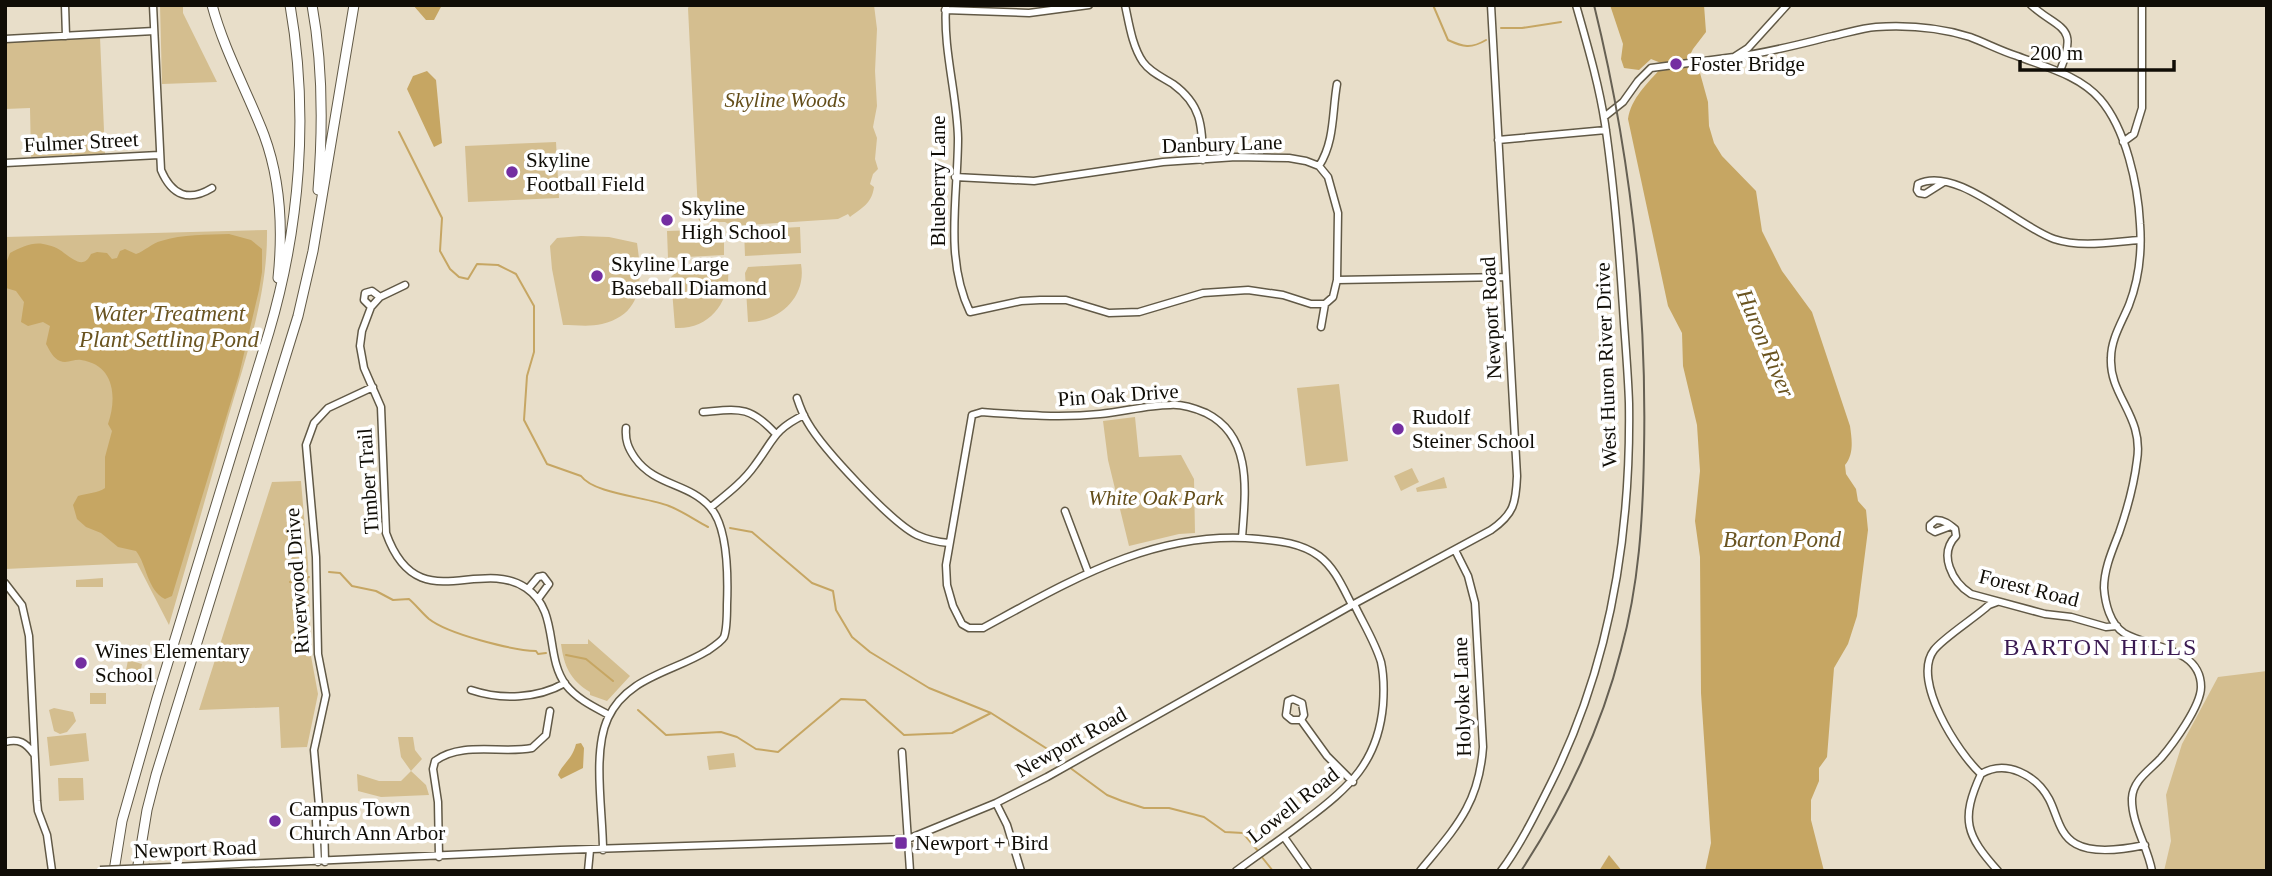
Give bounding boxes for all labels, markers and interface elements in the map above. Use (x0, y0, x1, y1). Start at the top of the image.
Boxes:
scale bar (2020, 28, 2174, 72)
text: 200 m (2030, 41, 2083, 65)
place label: Foster Bridge (1690, 52, 1805, 76)
marker: Foster Bridge (1668, 56, 1684, 72)
park label: Skyline Woods (724, 88, 846, 112)
street label: Blueberry Lane (926, 115, 950, 247)
street label: Fulmer Street (23, 127, 139, 157)
street label: Danbury Lane (1161, 130, 1283, 158)
place label: Skyline Football Field (526, 148, 645, 196)
marker: Skyline Football Field (504, 164, 520, 180)
place label: Skyline High School (681, 196, 787, 244)
marker: Skyline High School (659, 212, 675, 228)
place label: Skyline Large Baseball Diamond (611, 252, 767, 300)
street label: Newport Road (1476, 255, 1506, 380)
street label: West Huron River Drive (1590, 262, 1622, 468)
marker: Skyline Large Baseball Diamond (589, 268, 605, 284)
water label: Huron River (1731, 285, 1800, 402)
water label: Water Treatment Plant Settling Pond (78, 301, 260, 352)
street label: Pin Oak Drive (1057, 379, 1179, 411)
place label: Rudolf Steiner School (1412, 405, 1535, 453)
marker: Rudolf Steiner School (1390, 421, 1406, 437)
street label: Timber Trail (352, 427, 384, 535)
park label: White Oak Park (1088, 486, 1224, 510)
street label: Riverwood Drive (280, 507, 314, 655)
water label: Barton Pond (1723, 527, 1842, 552)
street label: Forest Road (1977, 564, 2082, 612)
district label: BARTON HILLS (2004, 634, 2198, 660)
street label: Holyoke Lane (1448, 637, 1476, 757)
place label: Wines Elementary School (95, 639, 250, 687)
marker: Wines Elementary School (73, 655, 89, 671)
street label: Newport Road (1011, 701, 1131, 782)
street label: Lowell Road (1243, 762, 1344, 848)
place label: Campus Town Church Ann Arbor (289, 797, 445, 845)
marker: Campus Town Church Ann Arbor (267, 813, 283, 829)
place label: Newport + Bird (915, 831, 1049, 855)
street label: Newport Road (133, 835, 257, 863)
marker: Newport + Bird (893, 835, 909, 851)

